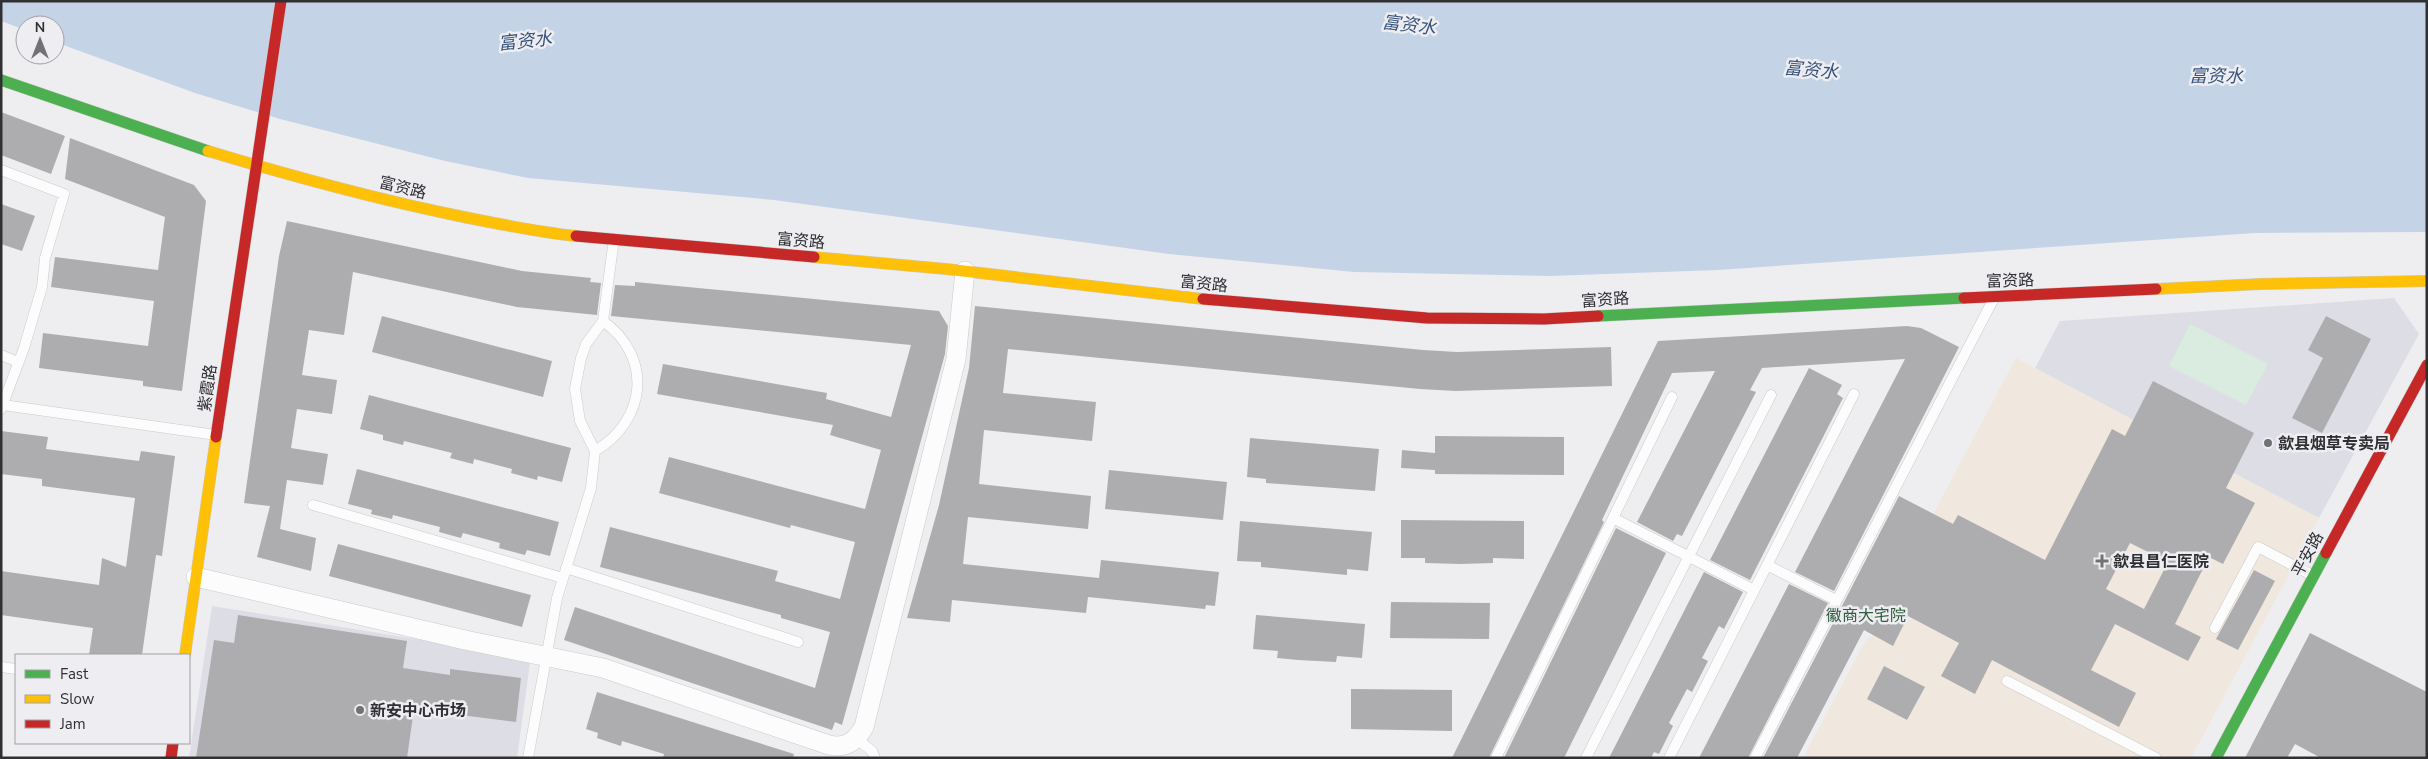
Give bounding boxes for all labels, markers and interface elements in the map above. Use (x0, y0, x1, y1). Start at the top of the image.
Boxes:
water label: 富资水 (1381, 10, 1438, 40)
north arrow (15, 15, 65, 65)
text: N (35, 18, 45, 37)
water label: 富资水 (497, 26, 554, 56)
water label: 富资水 (1783, 56, 1840, 84)
water label: 富资水 (2189, 64, 2244, 88)
street label: 富资路 (377, 171, 429, 204)
street label: 富资路 (776, 228, 826, 254)
street label: 富资路 (1986, 269, 2034, 293)
street label: 富资路 (1179, 271, 1229, 297)
street label: 富资路 (1580, 287, 1630, 313)
street label: 紫霞路 (194, 363, 222, 413)
place label: 歙县烟草专卖局 (2278, 433, 2390, 455)
marker: 歙县烟草专卖局 (2262, 437, 2274, 449)
street label: 平安路 (2287, 528, 2329, 581)
place label: 歙县昌仁医院 (2113, 551, 2209, 573)
marker: 歙县昌仁医院 (2095, 554, 2109, 568)
park label: 徽商大宅院 (1826, 605, 1906, 627)
legend (15, 654, 190, 744)
text: Fast (60, 664, 89, 684)
text: Slow (60, 689, 95, 709)
place label: 新安中心市场 (370, 700, 466, 722)
marker: 新安中心市场 (354, 704, 366, 716)
text: Jam (59, 714, 86, 734)

